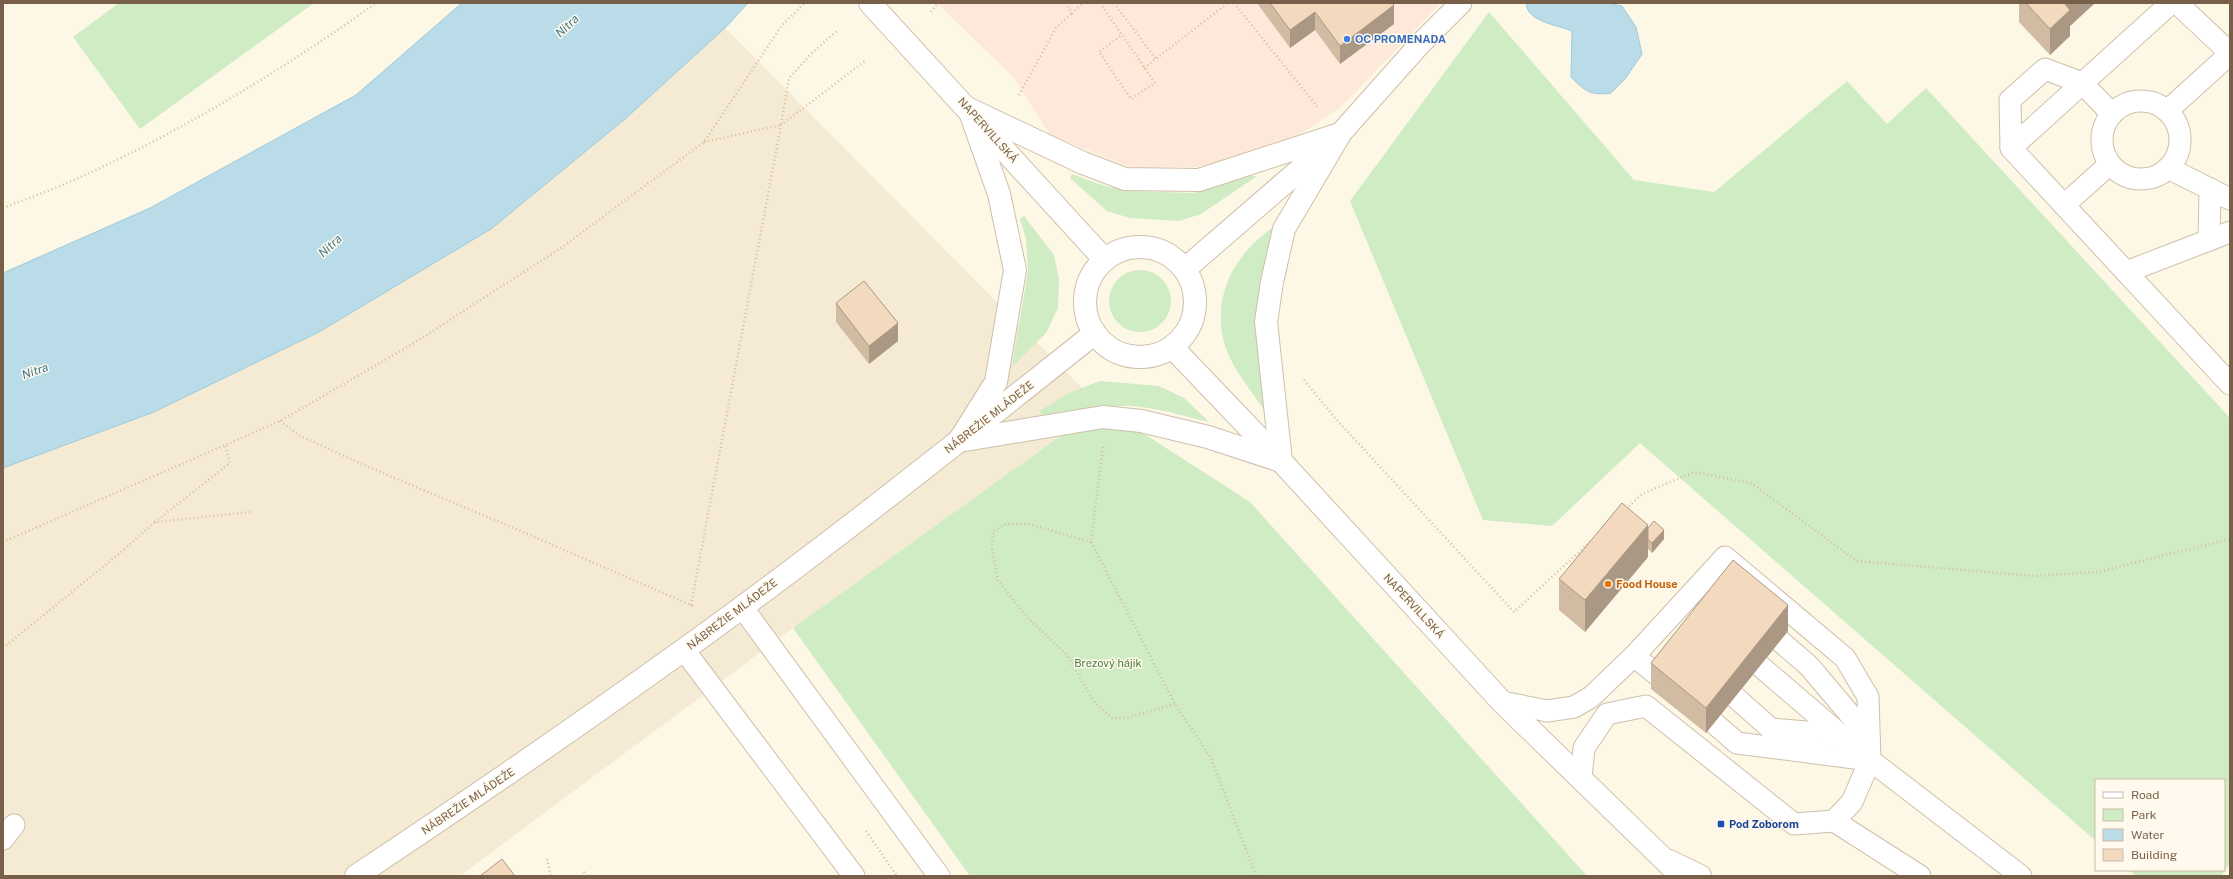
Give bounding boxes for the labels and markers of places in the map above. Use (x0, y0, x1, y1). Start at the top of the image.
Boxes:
place label: OC PROMENADA (1355, 33, 1446, 45)
marker: OC PROMENADA (1342, 34, 1352, 44)
place label: Food House (1616, 578, 1678, 590)
marker: Food House (1603, 579, 1613, 589)
place label: Pod Zoborom (1729, 818, 1799, 830)
marker: Pod Zoborom (1716, 819, 1726, 829)

